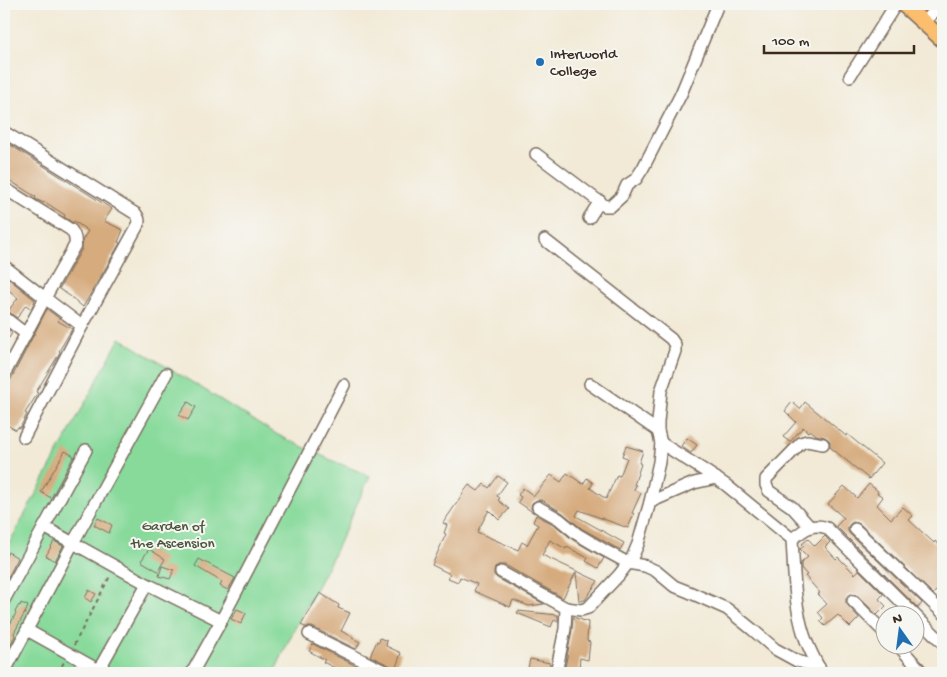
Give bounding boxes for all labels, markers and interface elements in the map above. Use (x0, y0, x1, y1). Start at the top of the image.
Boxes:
scale bar (764, 22, 914, 54)
text: 100 m (771, 33, 810, 51)
place label: Interworld College (550, 46, 618, 81)
marker: Interworld College (534, 56, 546, 68)
park label: Garden of the Ascension (130, 518, 215, 553)
north arrow (874, 604, 924, 654)
text: N (891, 610, 904, 629)

